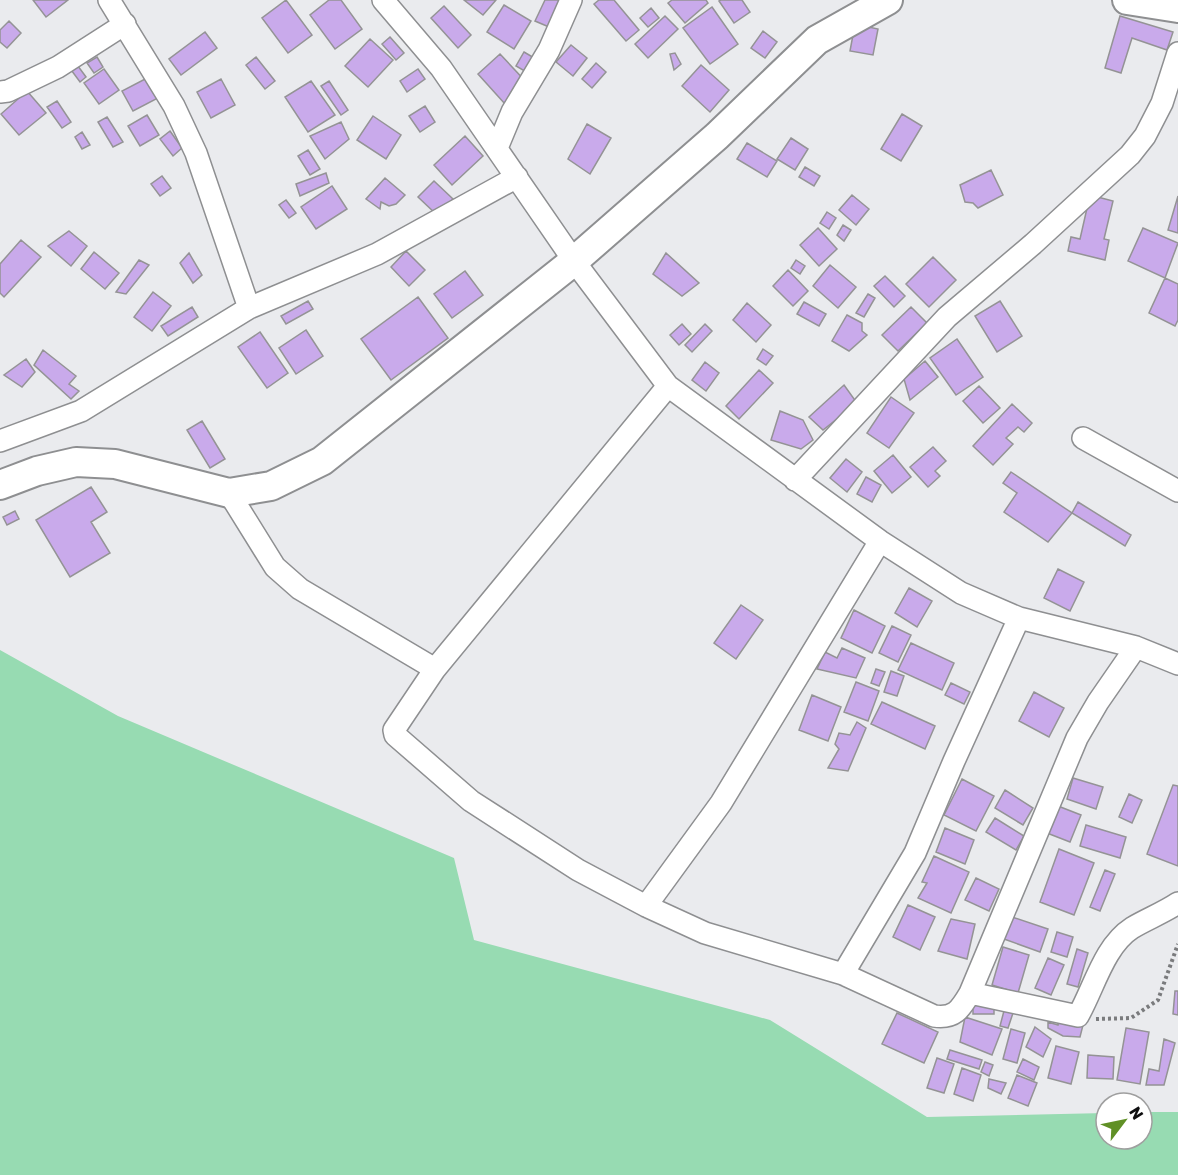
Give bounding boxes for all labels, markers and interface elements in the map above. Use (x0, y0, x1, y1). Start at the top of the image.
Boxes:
north arrow (1094, 1091, 1154, 1151)
text: N (1125, 1103, 1147, 1123)

